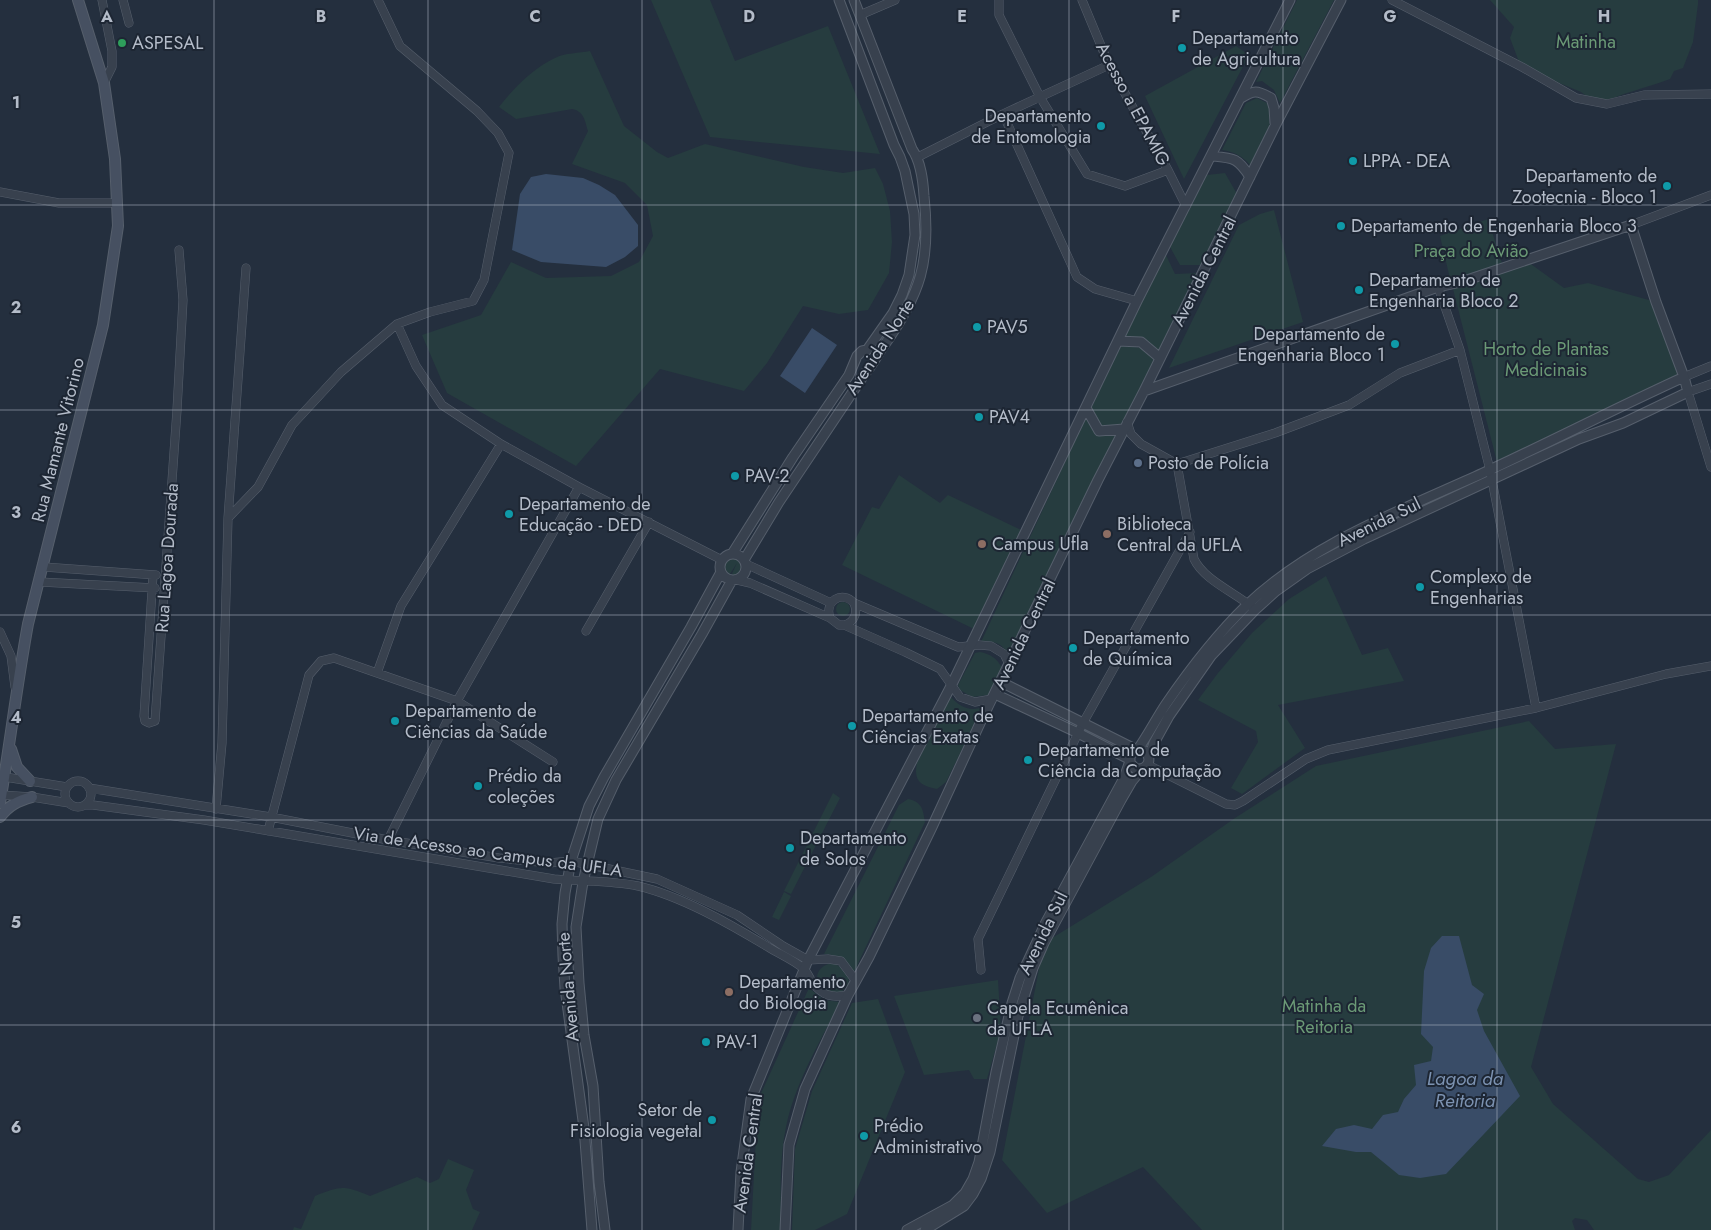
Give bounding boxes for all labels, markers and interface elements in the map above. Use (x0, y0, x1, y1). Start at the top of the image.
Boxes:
text: A (100, 5, 113, 28)
text: B (316, 5, 326, 28)
text: C (529, 5, 541, 28)
text: D (743, 5, 755, 28)
text: E (957, 5, 967, 28)
text: F (1172, 5, 1180, 28)
text: G (1383, 5, 1397, 28)
text: H (1598, 5, 1610, 28)
place label: Departamento de Agricultura (1192, 25, 1301, 72)
park label: Matinha (1556, 29, 1616, 55)
place label: ASPESAL (132, 30, 203, 56)
marker: ASPESAL (116, 37, 128, 49)
street label: Acesso a EPAMIG (1089, 37, 1177, 171)
marker: Departamento de Agricultura (1176, 42, 1188, 54)
text: 1 (12, 91, 20, 114)
place label: Departamento de Entomologia (971, 103, 1091, 150)
marker: Departamento de Entomologia (1095, 120, 1107, 132)
place label: LPPA - DEA (1363, 148, 1450, 174)
marker: LPPA - DEA (1347, 155, 1359, 167)
place label: Departamento de Zootecnia - Bloco 1 (1513, 163, 1657, 210)
marker: Departamento de Zootecnia - Bloco 1 (1661, 180, 1673, 192)
street label: Avenida Central (1165, 211, 1243, 331)
place label: Departamento de Engenharia Bloco 3 (1351, 213, 1637, 239)
marker: Departamento de Engenharia Bloco 3 (1335, 220, 1347, 232)
park label: Praça do Avião (1414, 238, 1528, 264)
place label: Departamento de Engenharia Bloco 2 (1369, 267, 1518, 314)
marker: Departamento de Engenharia Bloco 2 (1353, 284, 1365, 296)
street label: Avenida Norte (839, 294, 921, 400)
text: 2 (11, 296, 21, 319)
place label: PAV5 (987, 314, 1028, 340)
marker: PAV5 (971, 321, 983, 333)
place label: Departamento de Engenharia Bloco 1 (1238, 321, 1385, 368)
park label: Horto de Plantas Medicinais (1483, 336, 1609, 383)
marker: Departamento de Engenharia Bloco 1 (1389, 338, 1401, 350)
street label: Rua Mamante Vitorino (25, 355, 91, 525)
place label: PAV4 (989, 404, 1030, 430)
marker: PAV4 (973, 411, 985, 423)
place label: Posto de Polícia (1148, 450, 1269, 476)
marker: Posto de Polícia (1132, 457, 1144, 469)
place label: PAV-2 (745, 463, 790, 489)
marker: PAV-2 (729, 470, 741, 482)
street label: Rua Lagoa Dourada (149, 482, 185, 634)
place label: Departamento de Educação - DED (519, 491, 650, 538)
street label: Avenida Sul (1333, 491, 1425, 553)
text: 3 (11, 501, 21, 524)
marker: Departamento de Educação - DED (503, 508, 515, 520)
place label: Biblioteca Central da UFLA (1117, 511, 1242, 558)
marker: Biblioteca Central da UFLA (1101, 528, 1113, 540)
place label: Campus Ufla (992, 531, 1089, 557)
marker: Campus Ufla (976, 538, 988, 550)
place label: Complexo de Engenharias (1430, 564, 1532, 611)
street label: Avenida Central (986, 574, 1062, 694)
marker: Complexo de Engenharias (1414, 581, 1426, 593)
place label: Departamento de Química (1083, 625, 1190, 672)
marker: Departamento de Química (1067, 642, 1079, 654)
place label: Departamento de Ciências da Saúde (405, 698, 547, 745)
place label: Departamento de Ciências Exatas (862, 703, 993, 750)
text: 4 (10, 706, 22, 729)
marker: Departamento de Ciências da Saúde (389, 715, 401, 727)
marker: Departamento de Ciências Exatas (846, 720, 858, 732)
place label: Departamento de Ciência da Computação (1038, 737, 1222, 784)
marker: Departamento de Ciência da Computação (1022, 754, 1034, 766)
place label: Prédio da coleções (488, 763, 562, 810)
marker: Prédio da coleções (472, 780, 484, 792)
street label: Via de Acesso ao Campus da UFLA (352, 820, 624, 884)
place label: Departamento de Solos (800, 825, 907, 872)
marker: Departamento de Solos (784, 842, 796, 854)
street label: Avenida Sul (1012, 887, 1074, 979)
text: 5 (11, 911, 21, 934)
street label: Avenida Norte (550, 931, 586, 1043)
place label: Departamento do Biologia (739, 969, 846, 1016)
marker: Departamento do Biologia (723, 986, 735, 998)
park label: Matinha da Reitoria (1282, 993, 1366, 1040)
place label: Capela Ecumênica da UFLA (987, 995, 1128, 1042)
marker: Capela Ecumênica da UFLA (971, 1012, 983, 1024)
place label: PAV-1 (716, 1029, 758, 1055)
marker: PAV-1 (700, 1036, 712, 1048)
water label: Lagoa da Reitoria (1427, 1065, 1504, 1114)
street label: Avenida Central (727, 1091, 769, 1215)
place label: Setor de Fisiologia vegetal (570, 1097, 702, 1144)
place label: Prédio Administrativo (874, 1113, 982, 1160)
marker: Setor de Fisiologia vegetal (706, 1114, 718, 1126)
text: 6 (11, 1116, 21, 1139)
marker: Prédio Administrativo (858, 1130, 870, 1142)

